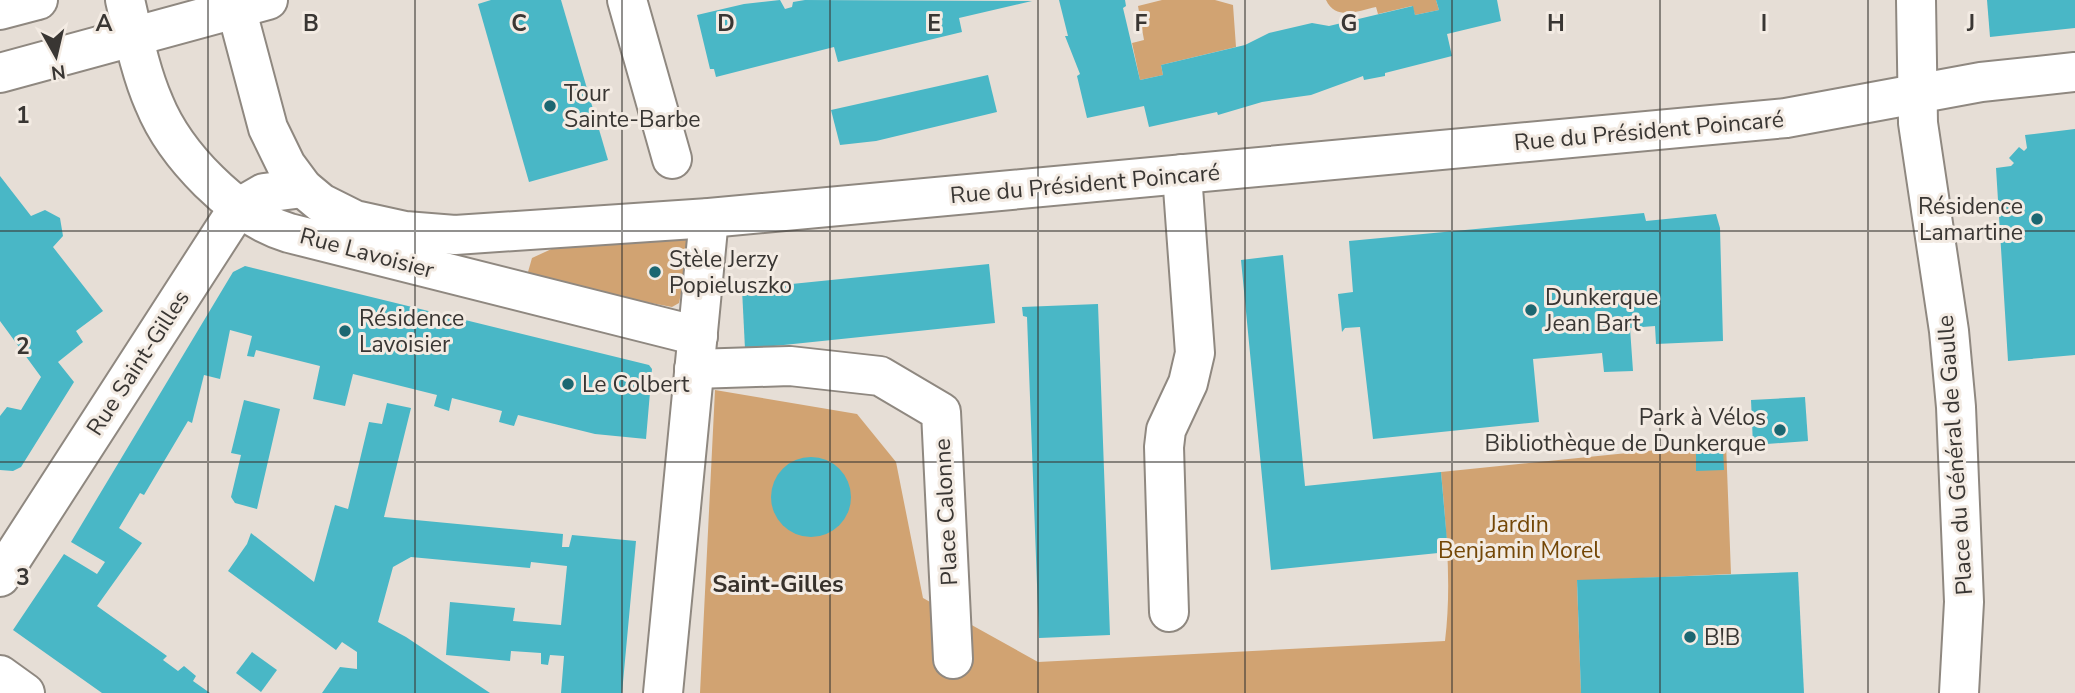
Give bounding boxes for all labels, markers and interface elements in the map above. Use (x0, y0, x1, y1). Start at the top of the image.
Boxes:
text: A (95, 8, 113, 39)
text: B (303, 8, 319, 39)
text: C (511, 8, 527, 39)
text: D (717, 8, 735, 39)
text: E (927, 8, 941, 39)
text: F (1135, 8, 1148, 39)
text: G (1341, 8, 1357, 39)
text: H (1547, 8, 1565, 39)
text: I (1761, 8, 1767, 39)
text: J (1966, 8, 1975, 39)
north arrow (21, 21, 91, 91)
text: N (49, 58, 67, 86)
place label: Tour Sainte-Barbe (564, 78, 701, 135)
marker: Tour Sainte-Barbe (542, 98, 558, 114)
text: 1 (16, 100, 30, 131)
street label: Rue du Président Poincaré (1513, 104, 1785, 158)
street label: Rue du Président Poincaré (949, 157, 1221, 211)
place label: Résidence Lamartine (1918, 191, 2023, 248)
marker: Résidence Lamartine (2029, 211, 2045, 227)
street label: Rue Lavoisier (296, 220, 438, 286)
place label: Stèle Jerzy Popieluszko (669, 244, 792, 301)
marker: Stèle Jerzy Popieluszko (647, 264, 663, 280)
place label: Dunkerque Jean Bart (1544, 282, 1658, 339)
street label: Rue Saint-Gilles (79, 284, 197, 442)
marker: Dunkerque Jean Bart (1523, 302, 1539, 318)
place label: Résidence Lavoisier (359, 303, 464, 360)
street label: Place du Général de Gaulle (1930, 314, 1980, 596)
marker: Résidence Lavoisier (337, 323, 353, 339)
text: 2 (16, 331, 30, 362)
place label: Le Colbert (582, 369, 690, 400)
marker: Le Colbert (560, 376, 576, 392)
place label: Park à Vélos Bibliothèque de Dunkerque (1484, 402, 1766, 459)
marker: Park à Vélos Bibliothèque de Dunkerque (1772, 422, 1788, 438)
street label: Place Calonne (927, 438, 965, 586)
park label: Jardin Benjamin Morel (1438, 509, 1600, 566)
text: 3 (16, 562, 30, 593)
district label: Saint-Gilles (712, 568, 844, 600)
place label: B!B (1704, 622, 1740, 653)
marker: B!B (1682, 629, 1698, 645)

